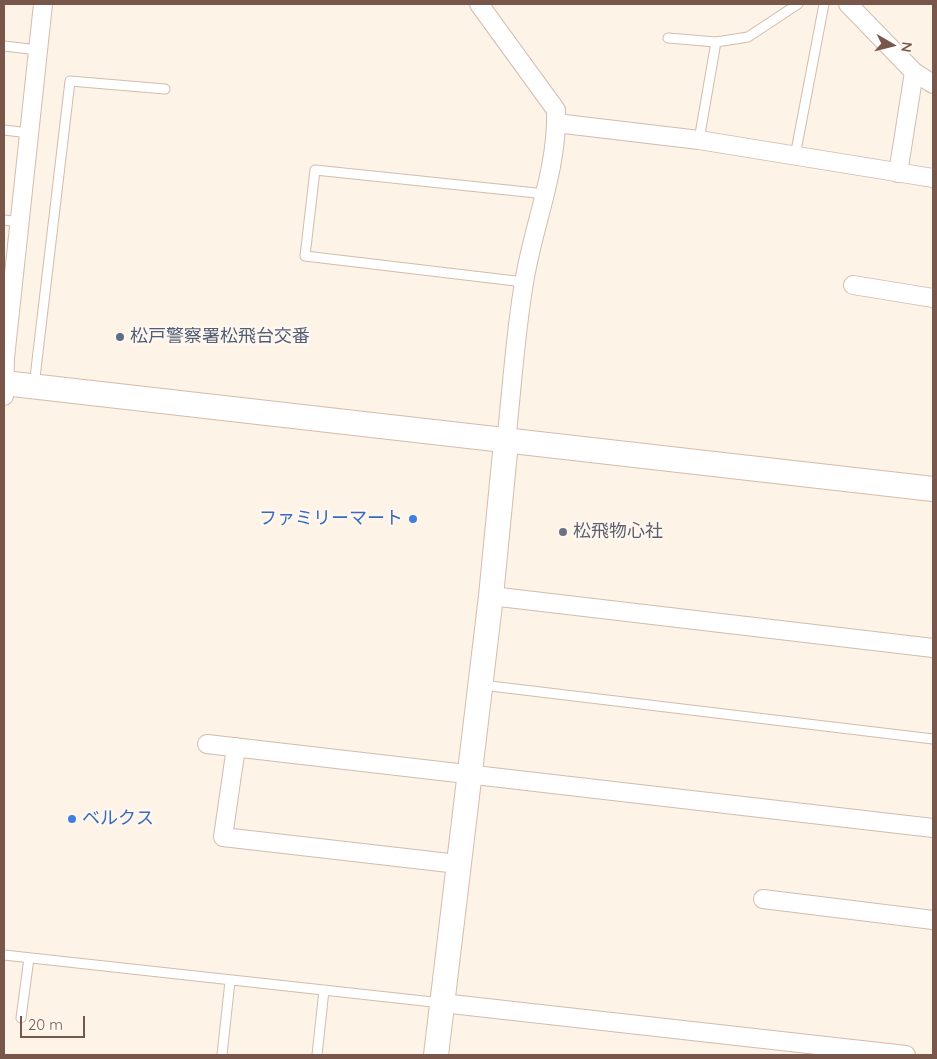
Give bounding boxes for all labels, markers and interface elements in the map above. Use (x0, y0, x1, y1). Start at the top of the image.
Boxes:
north arrow (867, 20, 917, 70)
text: N (897, 41, 916, 53)
place label: 松戸警察署松飛台交番 (130, 326, 310, 348)
marker: 松戸警察署松飛台交番 (114, 331, 126, 343)
place label: ファミリーマート (259, 508, 403, 530)
marker: ファミリーマート (407, 513, 419, 525)
place label: 松飛物心社 (573, 521, 663, 543)
marker: 松飛物心社 (557, 526, 569, 538)
place label: ベルクス (82, 808, 154, 830)
marker: ベルクス (66, 813, 78, 825)
scale bar (22, 1006, 88, 1038)
text: 20 m (28, 1015, 63, 1034)

